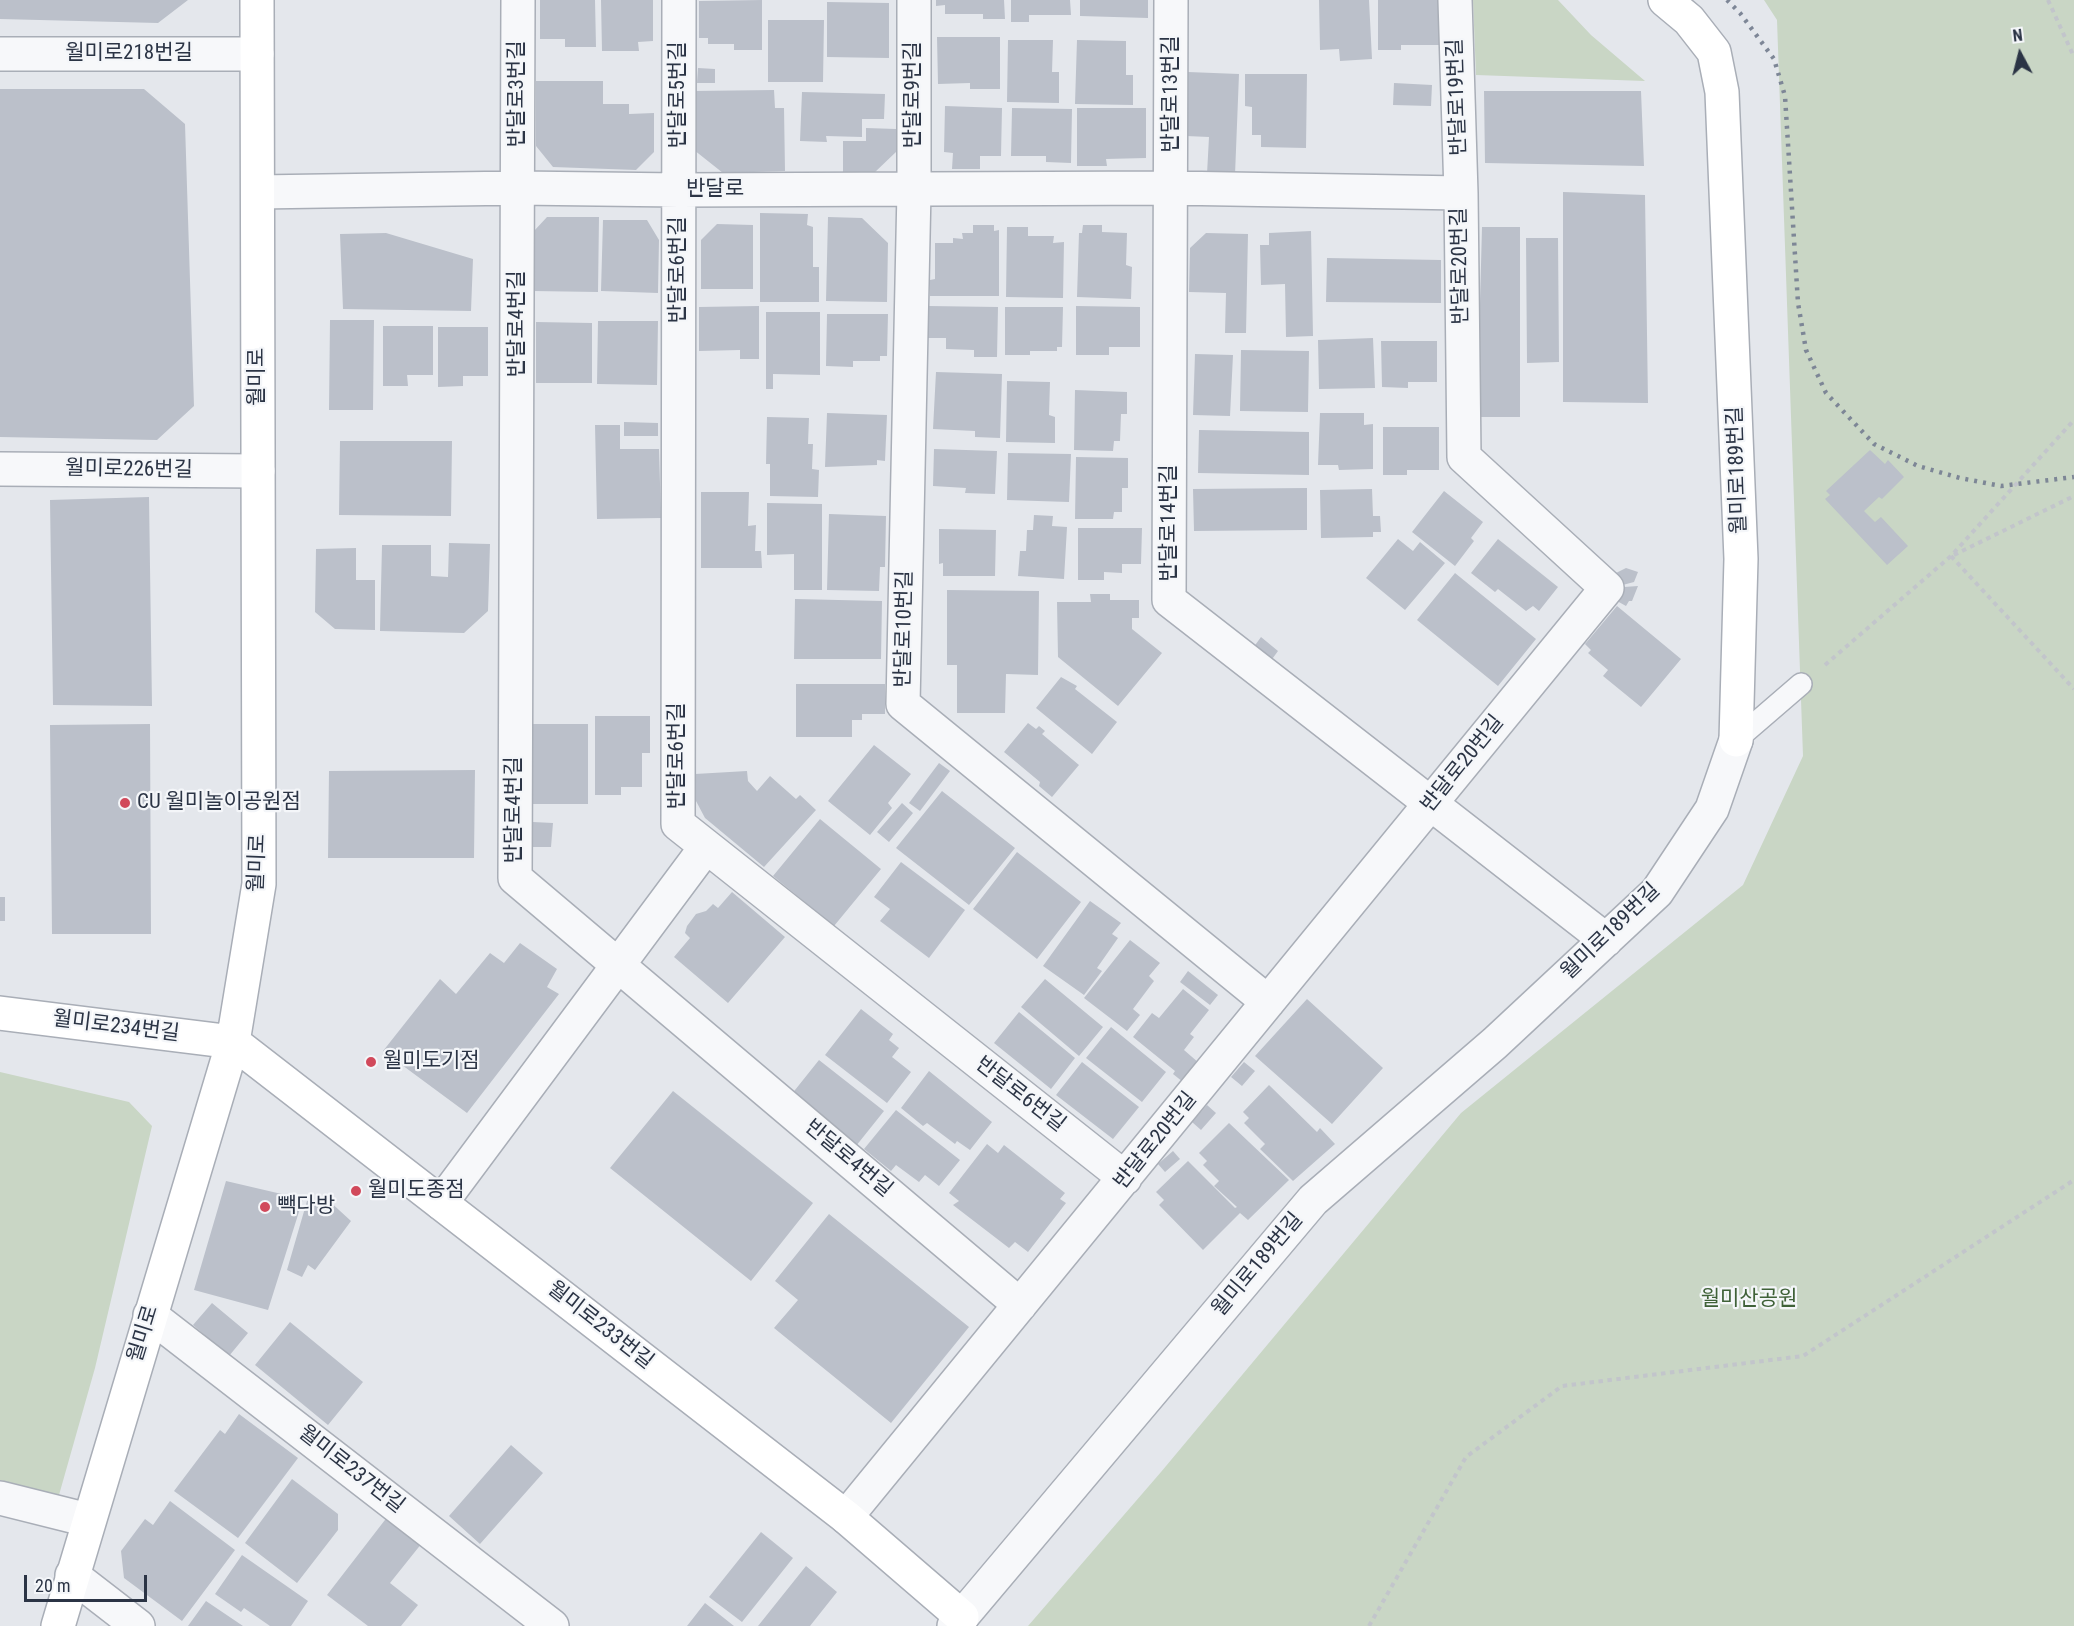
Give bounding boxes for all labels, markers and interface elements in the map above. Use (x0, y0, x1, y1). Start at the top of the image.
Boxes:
north arrow (1990, 24, 2050, 84)
text: N (2012, 26, 2024, 46)
street label: 반달로13번길 (1159, 35, 1185, 153)
street label: 반달로19번길 (1443, 38, 1473, 156)
street label: 월미로218번길 (65, 41, 193, 67)
street label: 반달로3번길 (505, 41, 531, 147)
street label: 반달로5번길 (666, 42, 692, 148)
street label: 반달로9번길 (901, 42, 927, 148)
street label: 반달로 (686, 177, 744, 203)
street label: 반달로20번길 (1447, 207, 1475, 325)
street label: 반달로6번길 (666, 217, 692, 323)
street label: 반달로4번길 (505, 271, 531, 377)
street label: 월미로 (245, 348, 271, 406)
street label: 월미로189번길 (1723, 406, 1753, 534)
street label: 월미로226번길 (65, 456, 193, 484)
street label: 반달로14번길 (1157, 464, 1183, 582)
street label: 반달로10번길 (891, 570, 919, 688)
street label: 반달로6번길 (665, 703, 691, 809)
street label: 반달로20번길 (1416, 710, 1510, 818)
street label: 반달로4번길 (502, 757, 528, 863)
place label: CU 월미놀이공원점 (137, 790, 301, 816)
marker: CU 월미놀이공원점 (118, 796, 132, 810)
street label: 월미로 (244, 834, 272, 892)
street label: 월미로189번길 (1556, 879, 1666, 985)
street label: 월미로234번길 (51, 1007, 181, 1047)
place label: 월미도기점 (383, 1049, 480, 1075)
street label: 반달로6번길 (970, 1052, 1070, 1138)
marker: 월미도기점 (364, 1055, 378, 1069)
street label: 반달로20번길 (1109, 1087, 1203, 1195)
street label: 반달로4번길 (799, 1115, 897, 1203)
place label: 월미도종점 (368, 1178, 465, 1204)
marker: 월미도종점 (349, 1184, 363, 1198)
place label: 빽다방 (277, 1194, 335, 1220)
marker: 빽다방 (258, 1200, 272, 1214)
street label: 월미로189번길 (1207, 1208, 1309, 1322)
street label: 월미로233번길 (542, 1277, 658, 1375)
park label: 월미산공원 (1701, 1287, 1797, 1313)
street label: 월미로 (123, 1303, 165, 1365)
street label: 월미로237번길 (293, 1421, 409, 1519)
scale bar (27, 1563, 150, 1601)
text: 20 m (35, 1575, 70, 1596)

